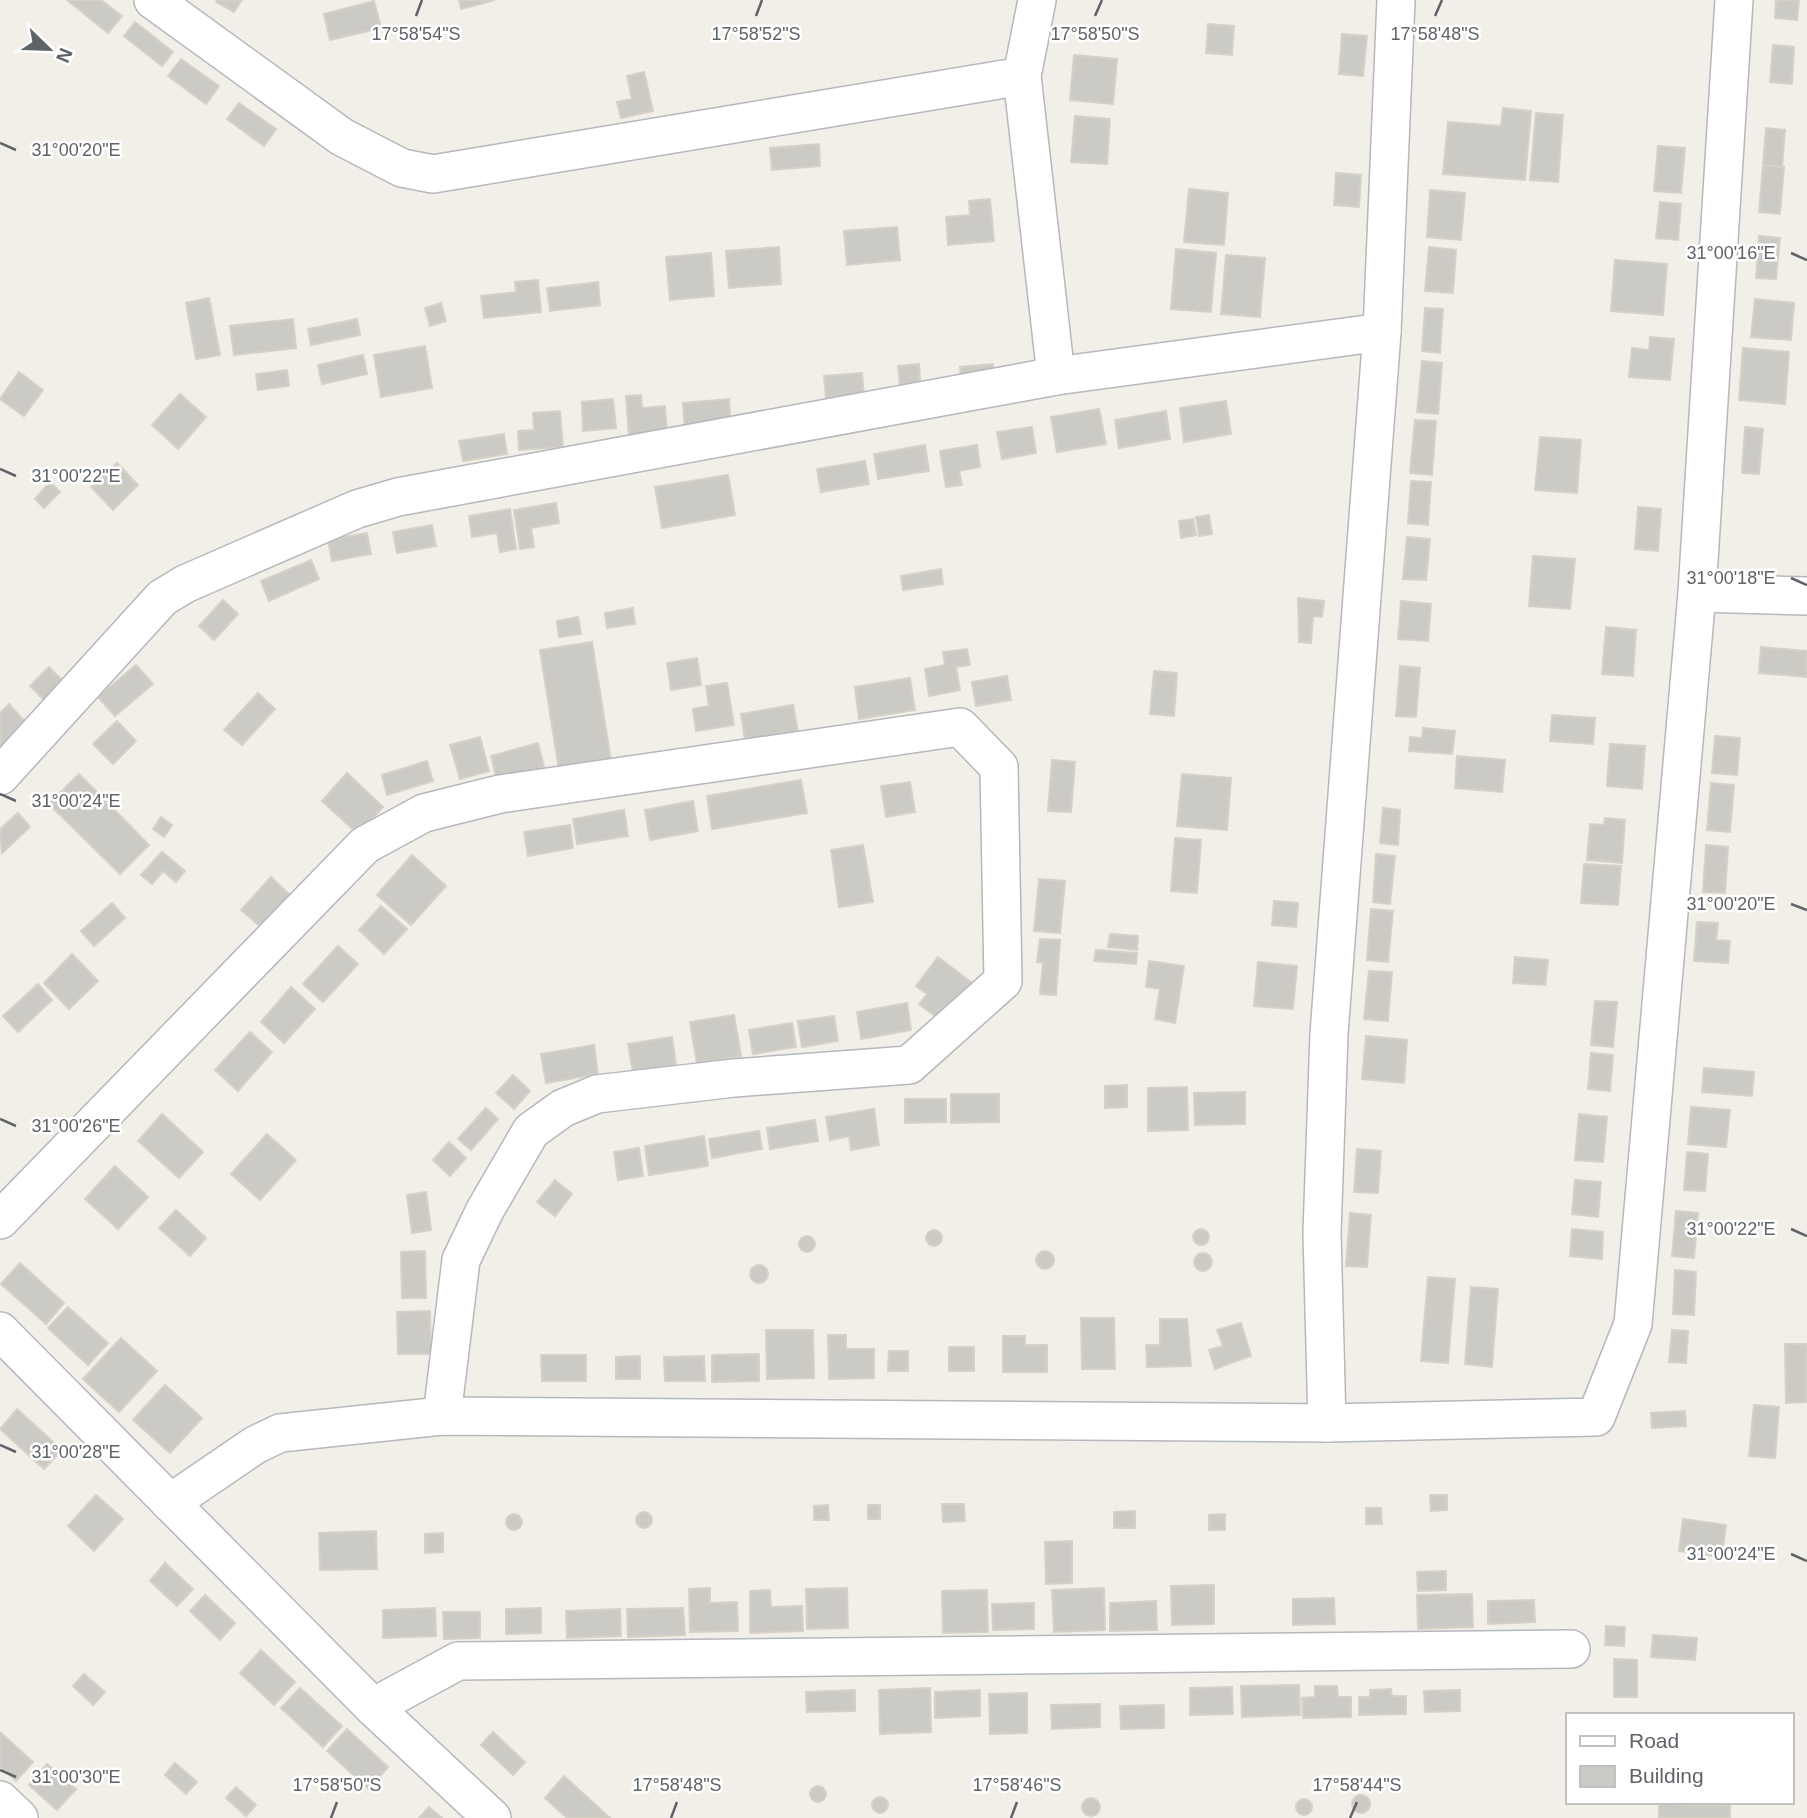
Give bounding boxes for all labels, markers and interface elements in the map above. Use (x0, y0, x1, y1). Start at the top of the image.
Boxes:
north arrow (14, 14, 84, 84)
text: 17°58'54"S (371, 24, 461, 44)
text: 17°58'52"S (711, 24, 801, 44)
text: 17°58'50"S (1050, 24, 1140, 44)
text: 17°58'48"S (1390, 24, 1480, 44)
text: N (52, 45, 77, 66)
text: 31°00'20"E (31, 140, 121, 160)
text: 31°00'16"E (1686, 243, 1776, 263)
text: 31°00'22"E (31, 466, 121, 486)
text: 31°00'18"E (1686, 568, 1776, 588)
text: 31°00'24"E (31, 791, 121, 811)
text: 31°00'20"E (1686, 894, 1776, 914)
text: 31°00'26"E (31, 1116, 121, 1136)
text: 31°00'22"E (1686, 1219, 1776, 1239)
text: 31°00'28"E (31, 1442, 121, 1462)
text: 31°00'24"E (1686, 1544, 1776, 1564)
legend (1566, 1713, 1793, 1804)
text: Road (1629, 1729, 1679, 1752)
text: Building (1629, 1764, 1704, 1787)
text: 31°00'30"E (31, 1767, 121, 1787)
text: 17°58'50"S (292, 1775, 382, 1795)
text: 17°58'48"S (632, 1775, 722, 1795)
text: 17°58'46"S (972, 1775, 1062, 1795)
text: 17°58'44"S (1312, 1775, 1402, 1795)

